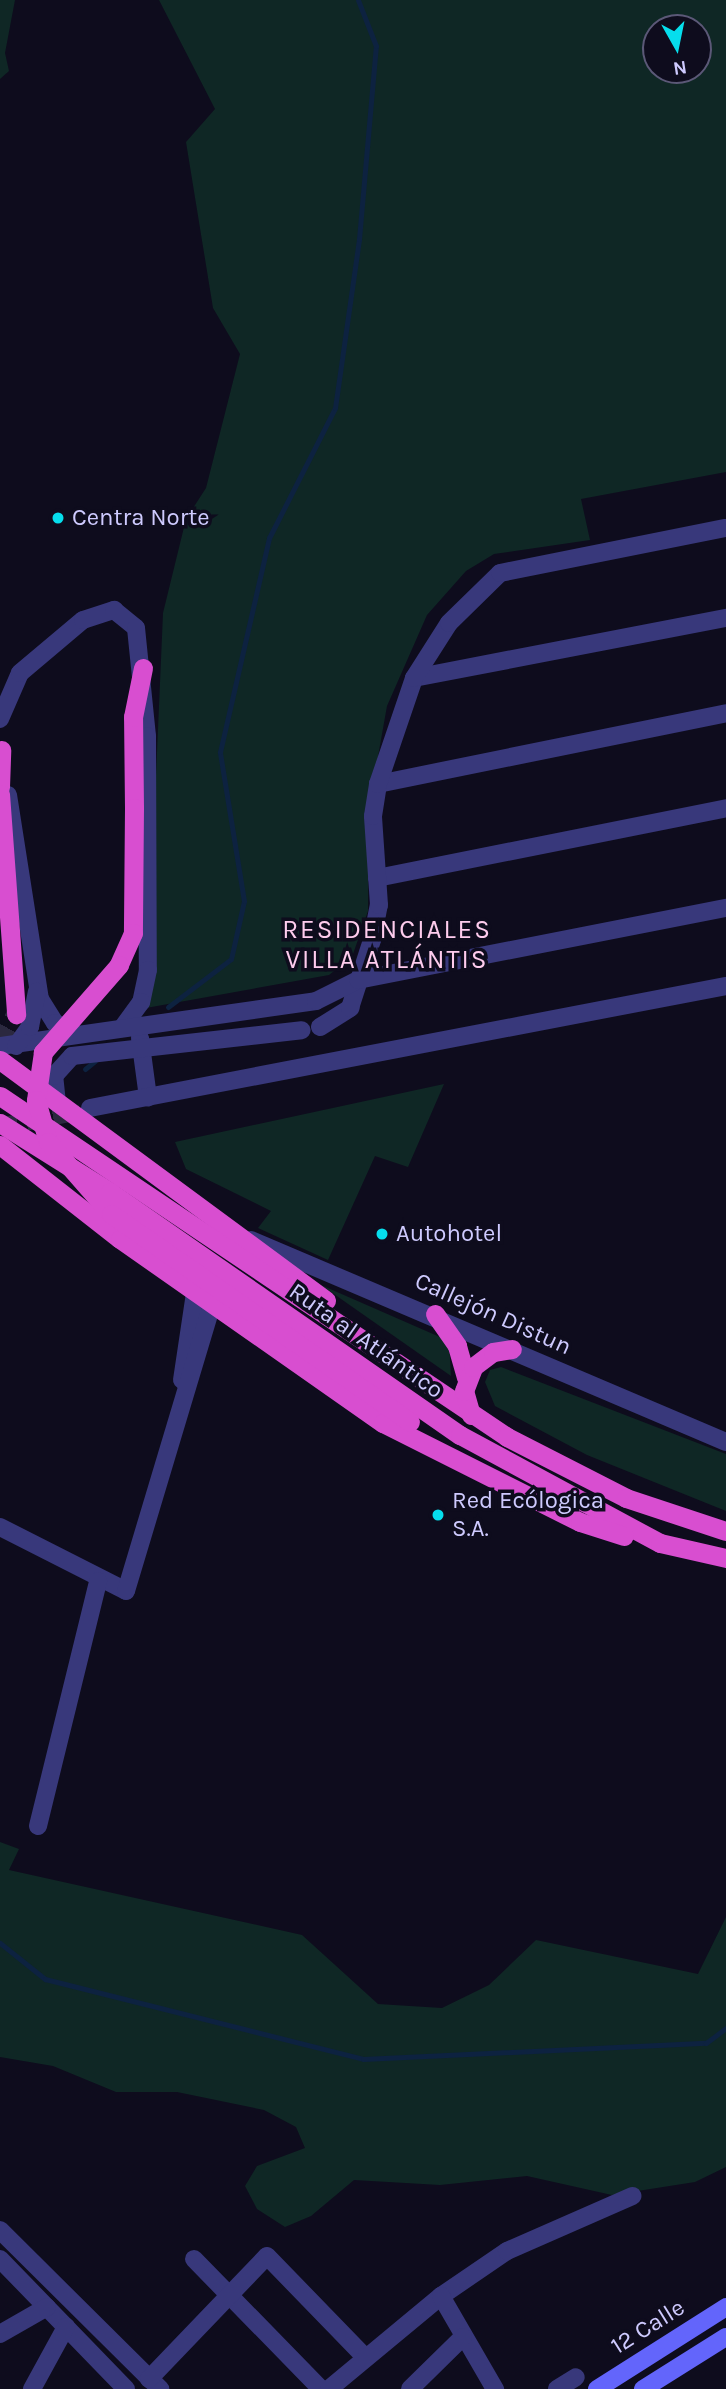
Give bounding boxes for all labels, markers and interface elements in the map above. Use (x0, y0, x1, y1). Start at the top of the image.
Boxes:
north arrow (642, 14, 712, 84)
text: N (672, 56, 688, 80)
place label: Centra Norte (72, 504, 210, 532)
marker: Centra Norte (50, 510, 66, 526)
district label: RESIDENCIALES VILLA ATLÁNTIS (284, 914, 490, 976)
place label: Autohotel (396, 1220, 502, 1248)
marker: Autohotel (374, 1226, 390, 1242)
street label: Callejón Distun (410, 1267, 576, 1361)
street label: Ruta al Atlántico (283, 1277, 449, 1405)
place label: Red Ecólogica S.A. (452, 1487, 604, 1543)
marker: Red Ecólogica S.A. (430, 1507, 446, 1523)
street label: 12 Calle (606, 2293, 690, 2361)

